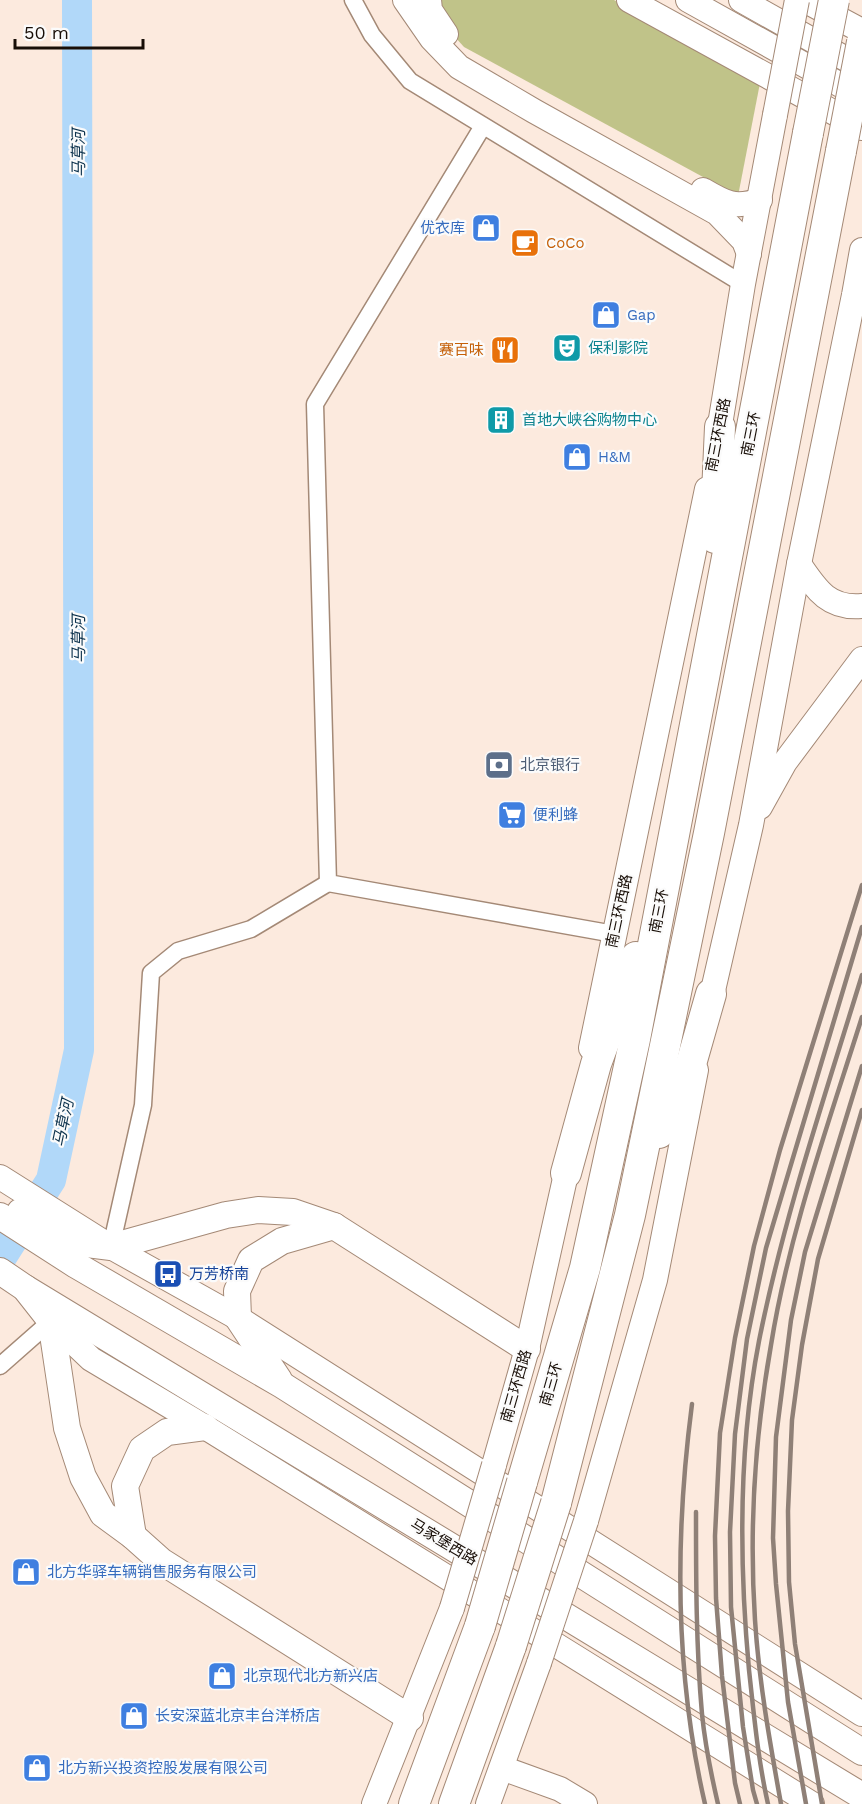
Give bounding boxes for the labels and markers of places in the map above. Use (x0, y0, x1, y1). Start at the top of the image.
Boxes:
shop icon: 优衣库 (470, 212, 502, 244)
place label: 优衣库 (420, 219, 465, 237)
cafe icon: CoCo (509, 227, 541, 259)
place label: CoCo (546, 234, 585, 252)
shop icon: Gap (590, 299, 622, 331)
place label: Gap (627, 306, 656, 324)
theatre icon: 保利影院 (551, 332, 583, 364)
restaurant icon: 赛百味 (489, 334, 521, 366)
place label: 保利影院 (588, 339, 648, 357)
place label: 赛百味 (439, 341, 484, 359)
building icon: 首地大峡谷购物中心 (485, 404, 517, 436)
place label: 首地大峡谷购物中心 (522, 411, 657, 429)
shop icon: H&M (561, 441, 593, 473)
place label: H&M (598, 448, 631, 466)
bank icon: 北京银行 (483, 749, 515, 781)
place label: 北京银行 (520, 756, 580, 774)
supermarket icon: 便利蜂 (496, 799, 528, 831)
place label: 便利蜂 (533, 806, 578, 824)
bus stop icon: 万芳桥南 (152, 1258, 184, 1290)
place label: 万芳桥南 (189, 1265, 249, 1283)
shop icon: 北方华驿车辆销售服务有限公司 (10, 1556, 42, 1588)
place label: 北方华驿车辆销售服务有限公司 (47, 1563, 257, 1581)
shop icon: 北京现代北方新兴店 (206, 1660, 238, 1692)
place label: 北京现代北方新兴店 (243, 1667, 378, 1685)
shop icon: 长安深蓝北京丰台洋桥店 (118, 1700, 150, 1732)
place label: 长安深蓝北京丰台洋桥店 (155, 1707, 320, 1725)
shop icon: 北方新兴投资控股发展有限公司 (21, 1752, 53, 1784)
place label: 北方新兴投资控股发展有限公司 (58, 1759, 268, 1777)

